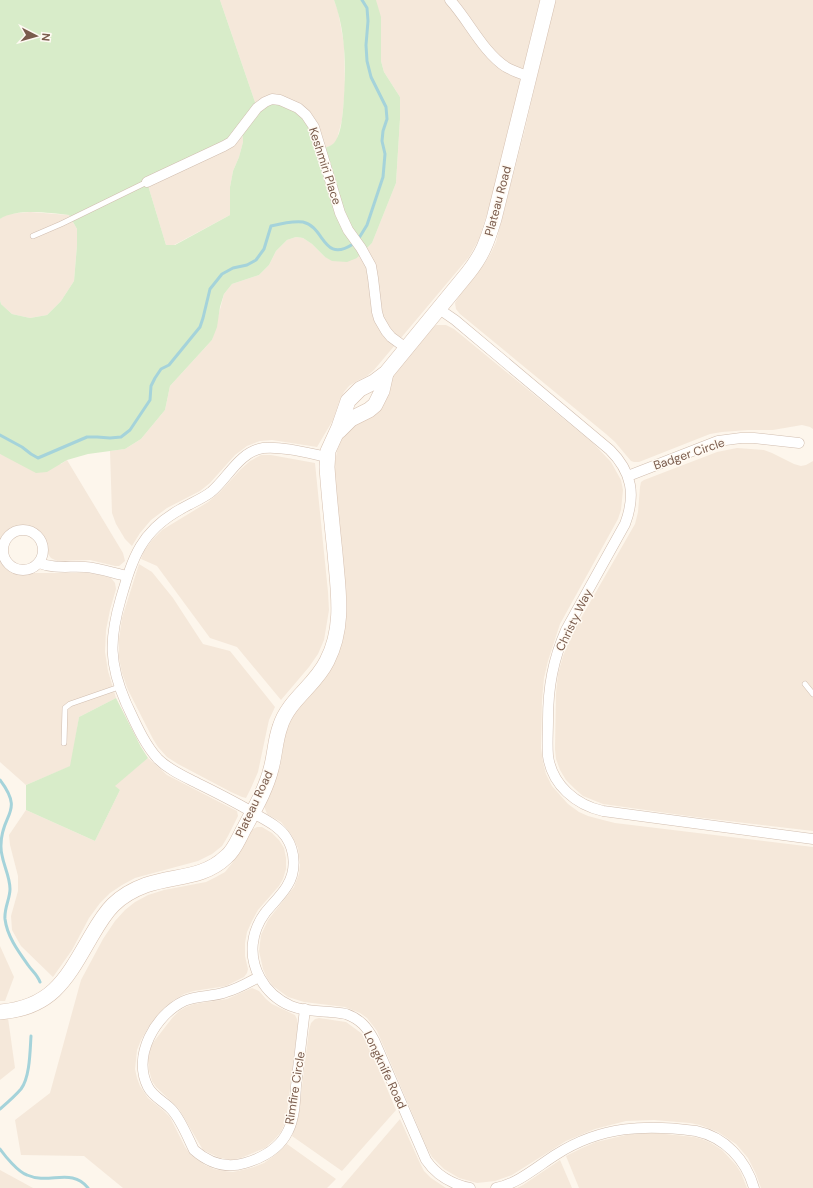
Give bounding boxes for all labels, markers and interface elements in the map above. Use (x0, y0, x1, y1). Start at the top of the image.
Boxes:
north arrow (16, 16, 56, 56)
text: N (39, 32, 53, 42)
street label: Keshmiri Place (305, 125, 345, 207)
street label: Plateau Road (481, 164, 515, 238)
street label: Badger Circle (651, 434, 727, 474)
street label: Christy Way (552, 586, 596, 654)
street label: Plateau Road (232, 768, 276, 840)
street label: Longknife Road (360, 1028, 410, 1112)
street label: Rimfire Circle (281, 1050, 309, 1126)

